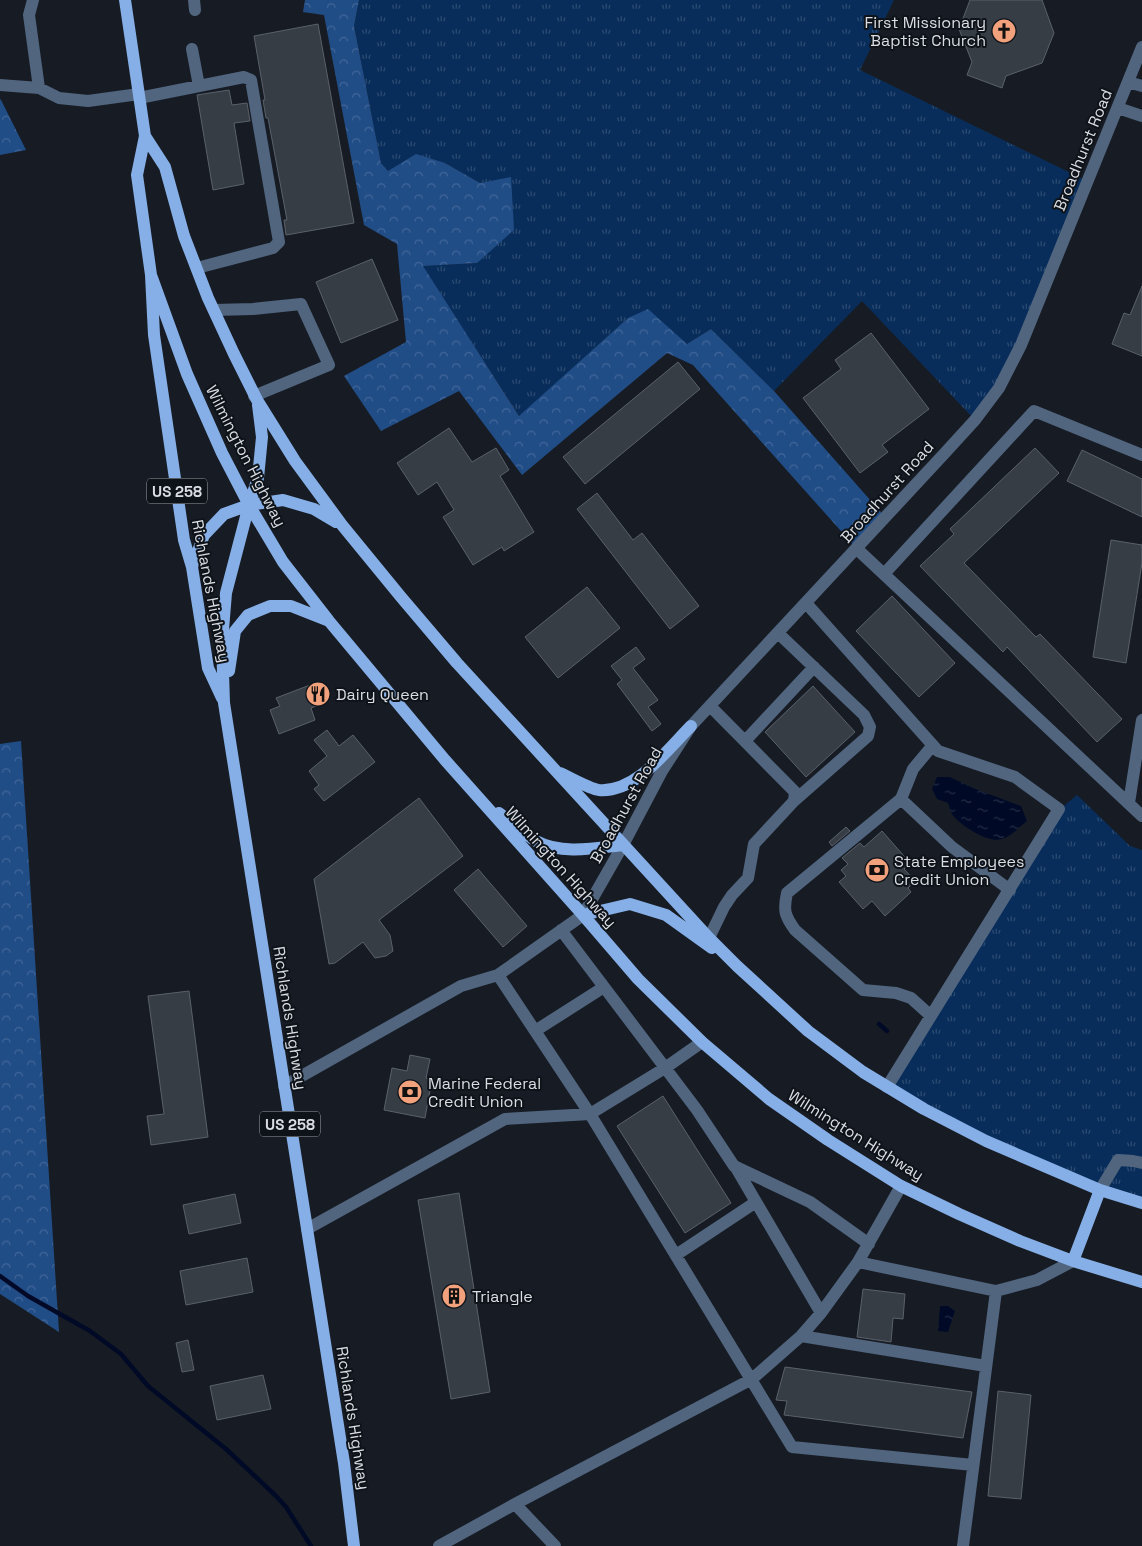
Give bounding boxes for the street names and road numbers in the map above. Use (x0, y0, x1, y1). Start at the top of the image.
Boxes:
street label: Broadhurst Road (1049, 86, 1117, 214)
street label: Wilmington Highway (201, 382, 291, 530)
street label: Broadhurst Road (836, 437, 938, 547)
road number: US 258 (147, 478, 207, 504)
street label: Richlands Highway (187, 518, 235, 664)
street label: Broadhurst Road (585, 743, 667, 867)
street label: Wilmington Highway (501, 802, 621, 932)
street label: Richlands Highway (268, 945, 312, 1091)
street label: Wilmington Highway (784, 1085, 928, 1185)
road number: US 258 (260, 1112, 320, 1136)
street label: Richlands Highway (331, 1345, 375, 1491)

